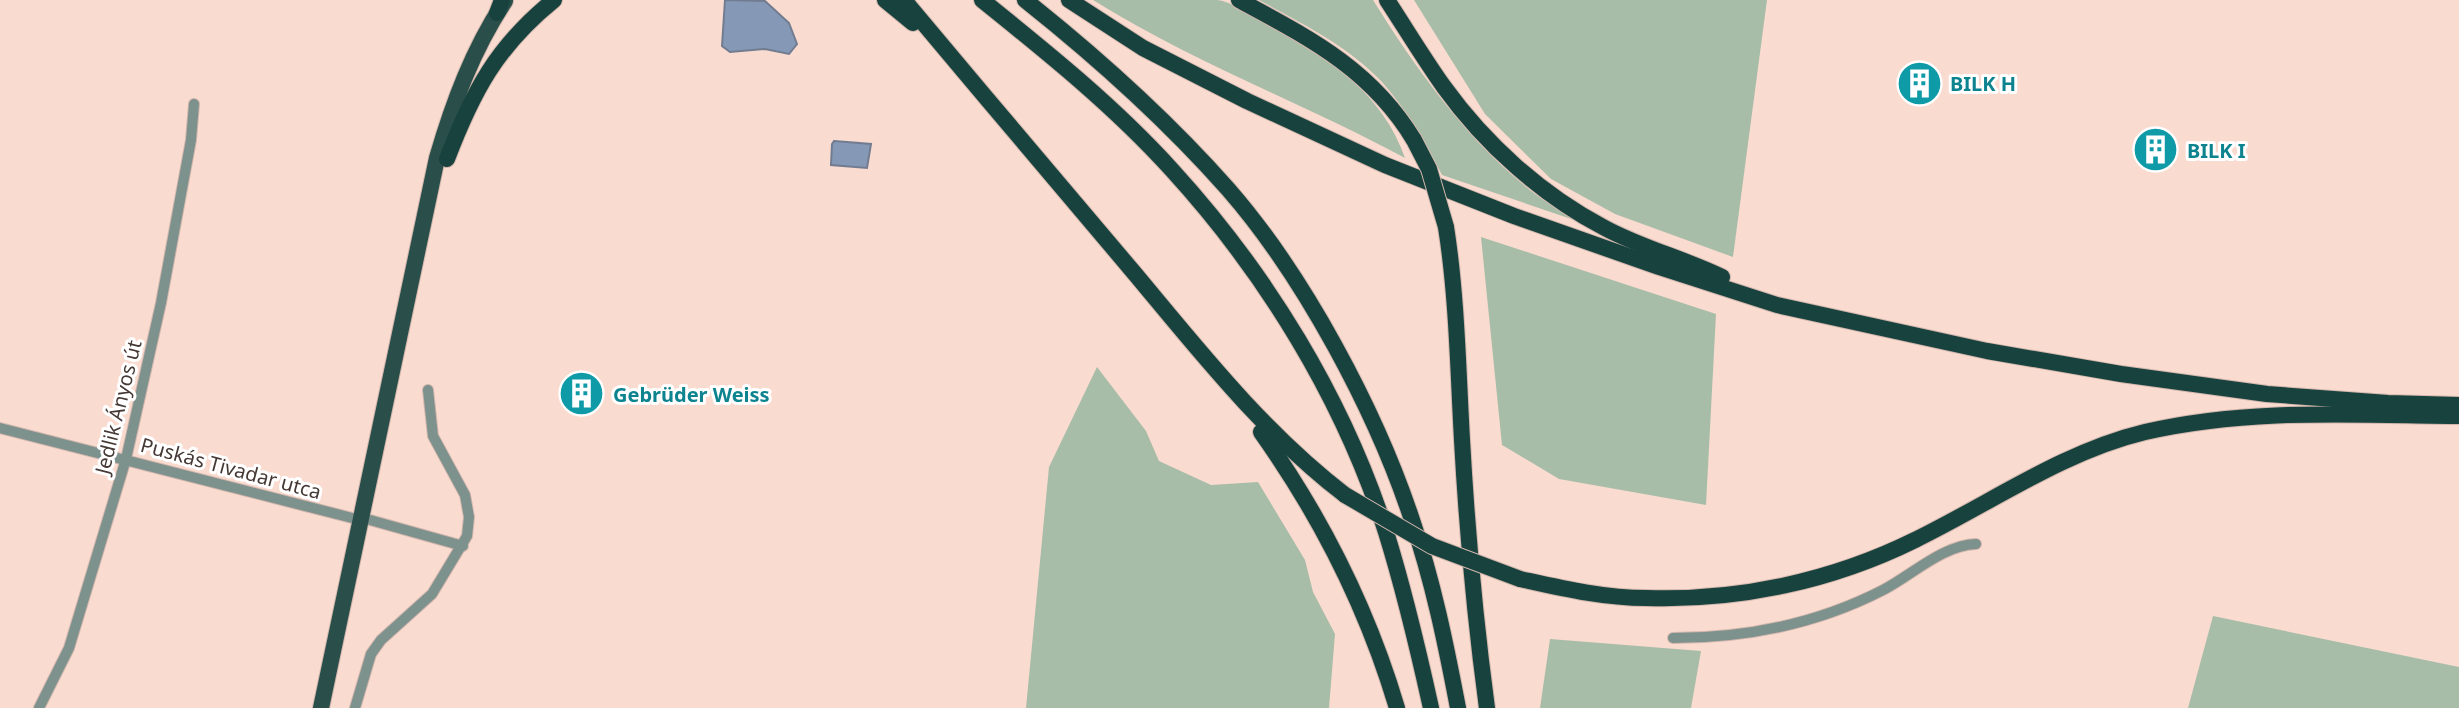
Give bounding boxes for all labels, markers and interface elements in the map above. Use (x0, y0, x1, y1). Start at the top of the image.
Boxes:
building icon: BILK H (1895, 59, 1943, 107)
place label: BILK H (1950, 70, 2016, 97)
building icon: BILK I (2132, 126, 2180, 174)
place label: BILK I (2187, 137, 2246, 164)
street label: Jedlik Ányos út (88, 337, 148, 479)
building icon: Gebrüder Weiss (558, 370, 606, 418)
place label: Gebrüder Weiss (613, 381, 770, 408)
street label: Puskás Tivadar utca (138, 431, 324, 505)

